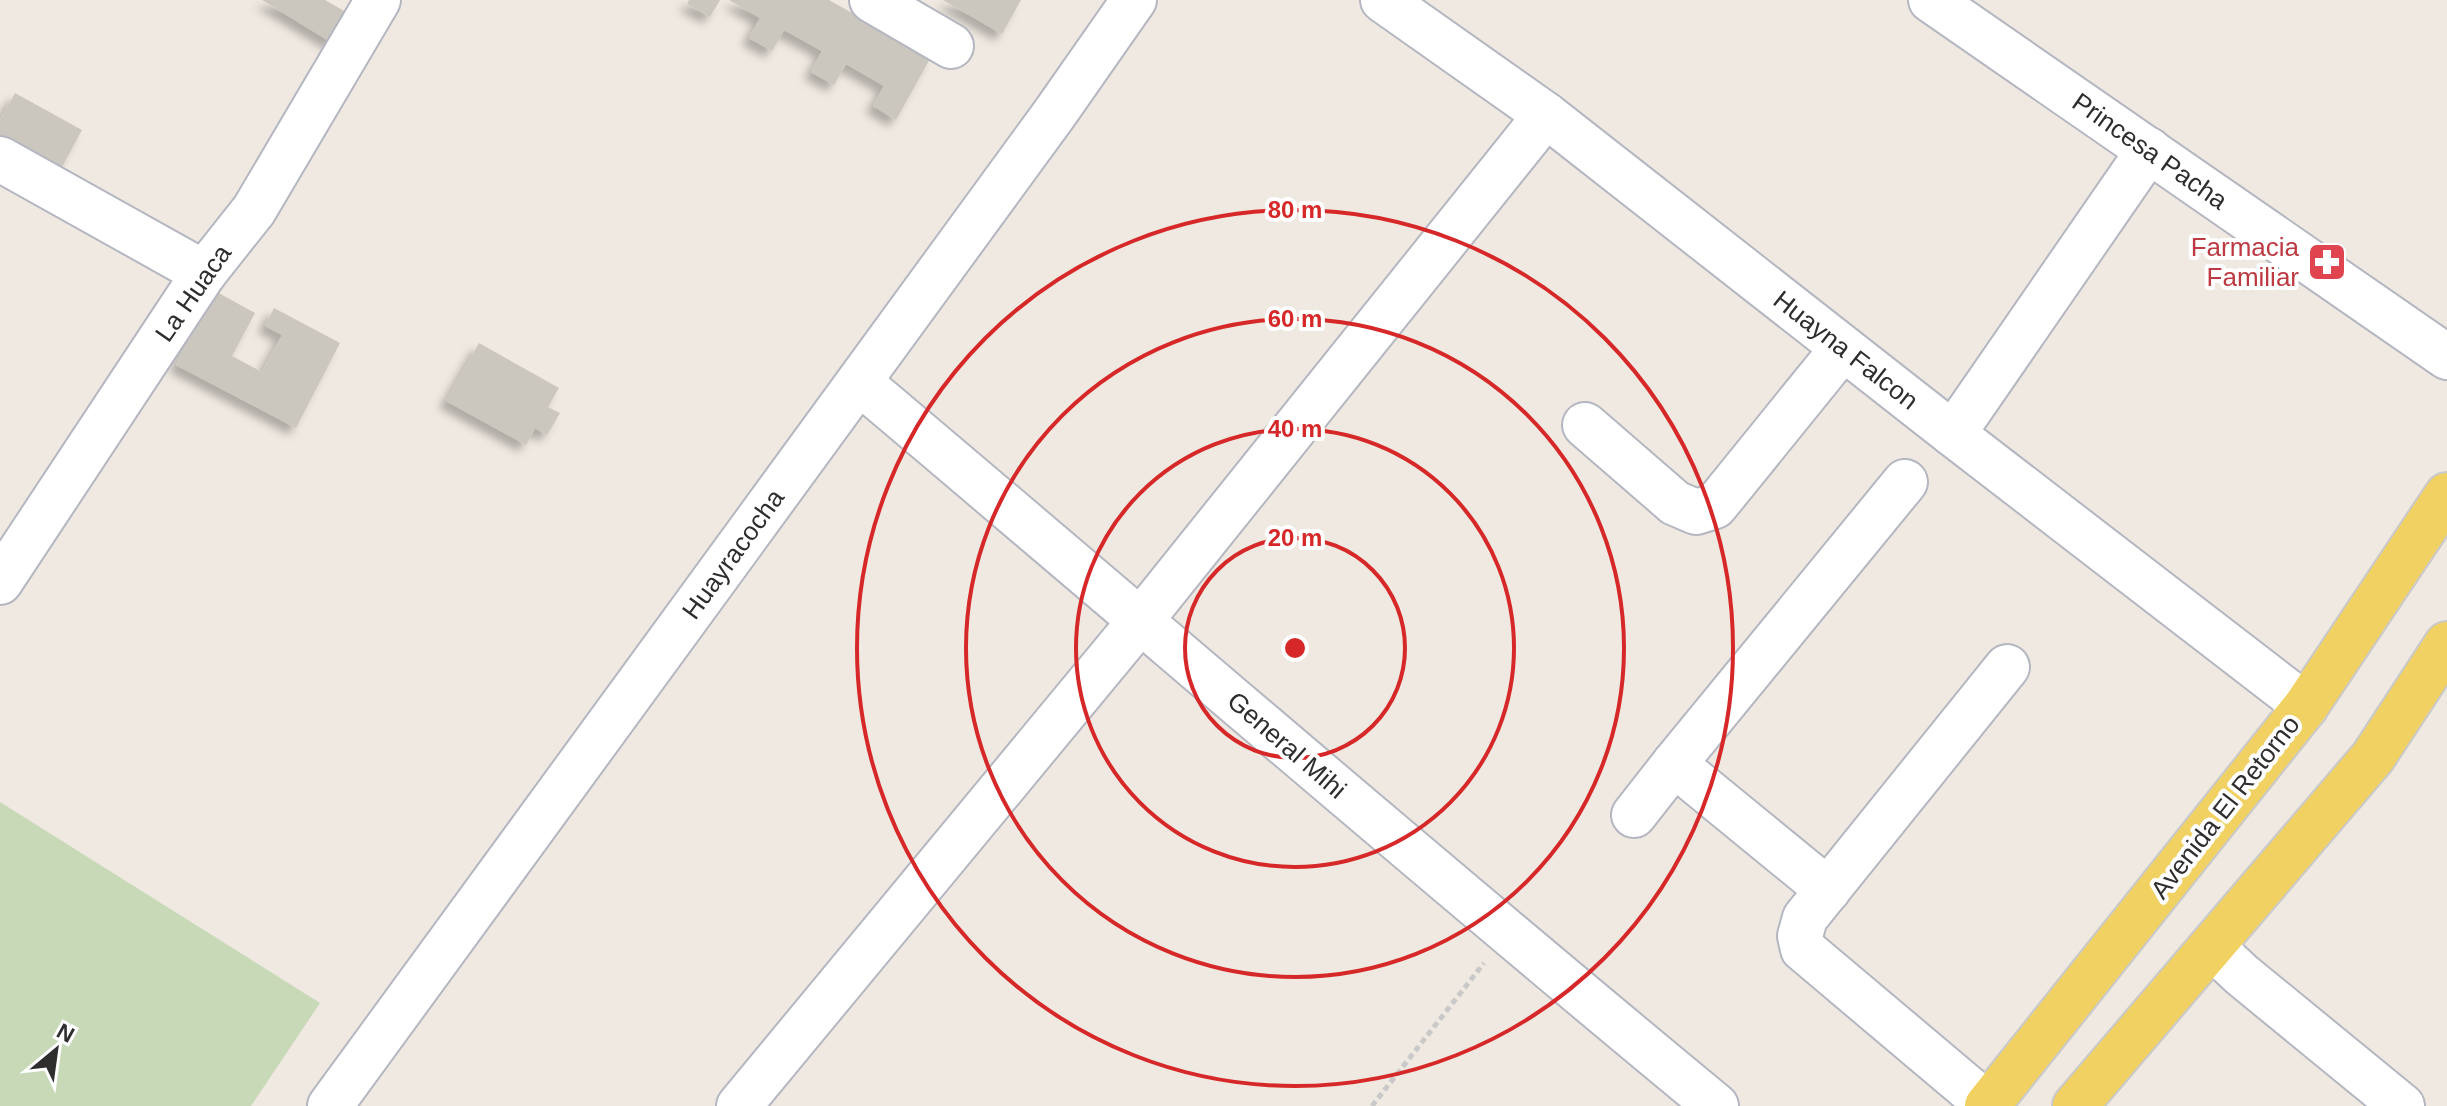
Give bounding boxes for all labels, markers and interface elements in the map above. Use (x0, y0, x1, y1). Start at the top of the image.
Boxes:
street label: Princesa Pacha (2067, 86, 2234, 216)
text: 80 m (1268, 196, 1322, 223)
place label: Farmacia Familiar (2191, 232, 2300, 292)
street label: La Huaca (149, 238, 238, 347)
pharmacy icon: Farmacia Familiar (2306, 241, 2348, 283)
street label: Huayna Falcon (1768, 284, 1924, 416)
text: 60 m (1268, 305, 1322, 332)
text: 40 m (1268, 415, 1322, 442)
street label: Huayracocha (676, 483, 790, 625)
text: 20 m (1268, 524, 1322, 551)
centre of rings (1281, 634, 1309, 662)
street label: General Mihi (1222, 685, 1352, 805)
street label: Avenida El Retorno (2144, 710, 2306, 904)
north arrow (16, 1010, 96, 1090)
text: N (52, 1018, 78, 1048)

